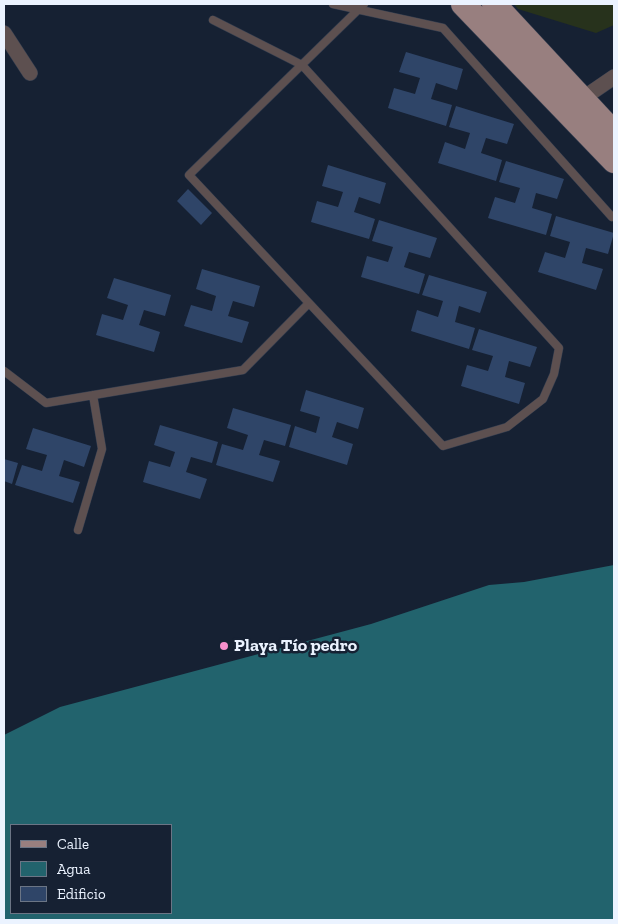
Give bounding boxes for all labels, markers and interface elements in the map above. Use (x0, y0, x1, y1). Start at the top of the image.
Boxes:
place label: Playa Tío pedro (234, 635, 357, 657)
marker: Playa Tío pedro (218, 640, 230, 652)
legend (10, 824, 172, 914)
text: Calle (57, 835, 89, 853)
text: Agua (57, 860, 90, 878)
text: Edificio (57, 885, 106, 903)

